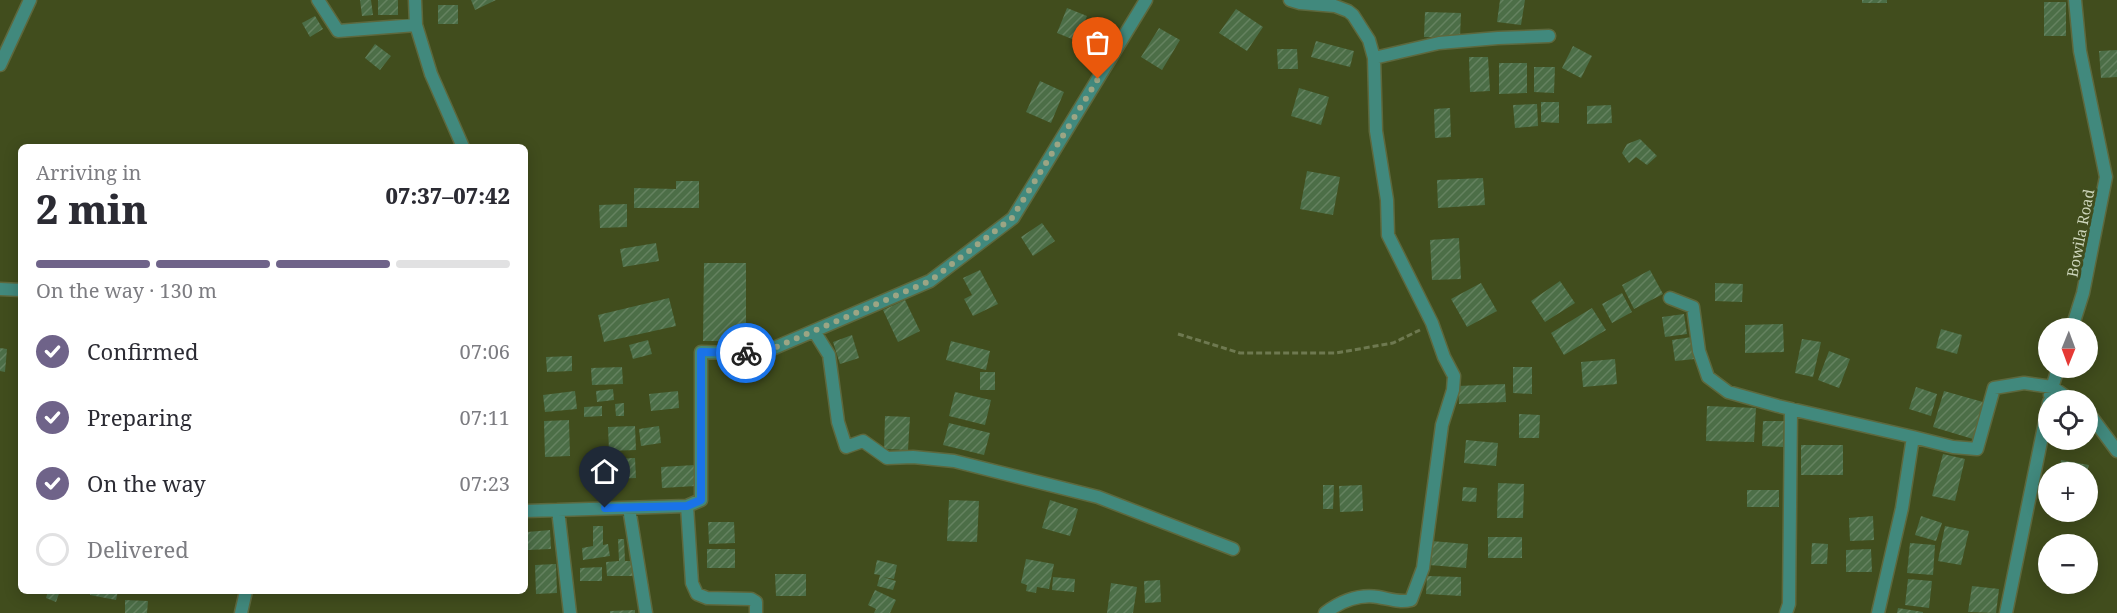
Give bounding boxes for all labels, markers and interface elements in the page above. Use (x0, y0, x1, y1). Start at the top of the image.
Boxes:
pin (1072, 17, 1123, 79)
icon: bag (1081, 26, 1114, 59)
text: Arriving in (36, 159, 141, 186)
text: 07:37–07:42 (386, 180, 510, 210)
text: 2 min (36, 182, 148, 235)
street label: Bowila Road (2062, 187, 2098, 279)
text: On the way · 130 m (36, 277, 217, 304)
north arrow (2038, 318, 2098, 378)
map controls (2038, 318, 2098, 594)
courier (716, 323, 776, 383)
icon: check (36, 335, 69, 368)
text: Confirmed (87, 336, 198, 366)
icon: bike (730, 337, 763, 370)
text: 07:06 (460, 338, 510, 365)
button: locate (2038, 390, 2098, 450)
icon: check (36, 401, 69, 434)
text: Preparing (87, 402, 192, 432)
text: 07:11 (460, 404, 510, 431)
pin (579, 446, 630, 508)
icon: home (588, 455, 621, 488)
button: + (2038, 462, 2098, 522)
icon: check (36, 467, 69, 500)
text: On the way (87, 468, 206, 498)
text: 07:23 (460, 470, 510, 497)
text: Delivered (87, 534, 189, 564)
button: − (2038, 534, 2098, 594)

